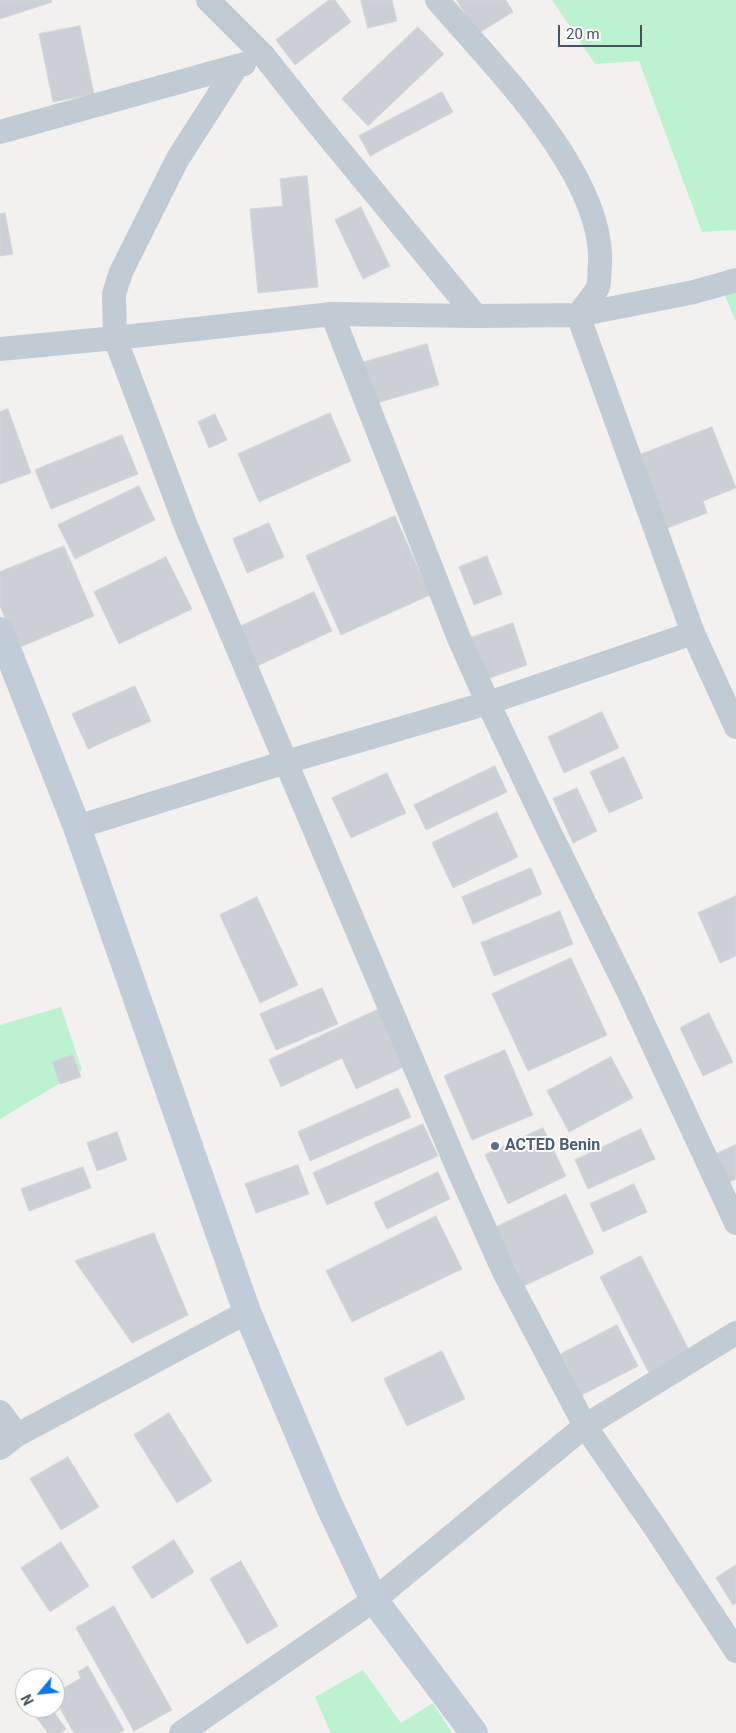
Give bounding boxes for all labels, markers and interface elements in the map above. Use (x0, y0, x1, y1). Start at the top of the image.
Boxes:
scale bar (561, 15, 645, 47)
text: 20 m (566, 25, 600, 43)
place label: ACTED Benin (505, 1136, 600, 1156)
marker: ACTED Benin (489, 1140, 501, 1152)
north arrow (15, 1668, 65, 1718)
text: N (18, 1691, 37, 1708)

